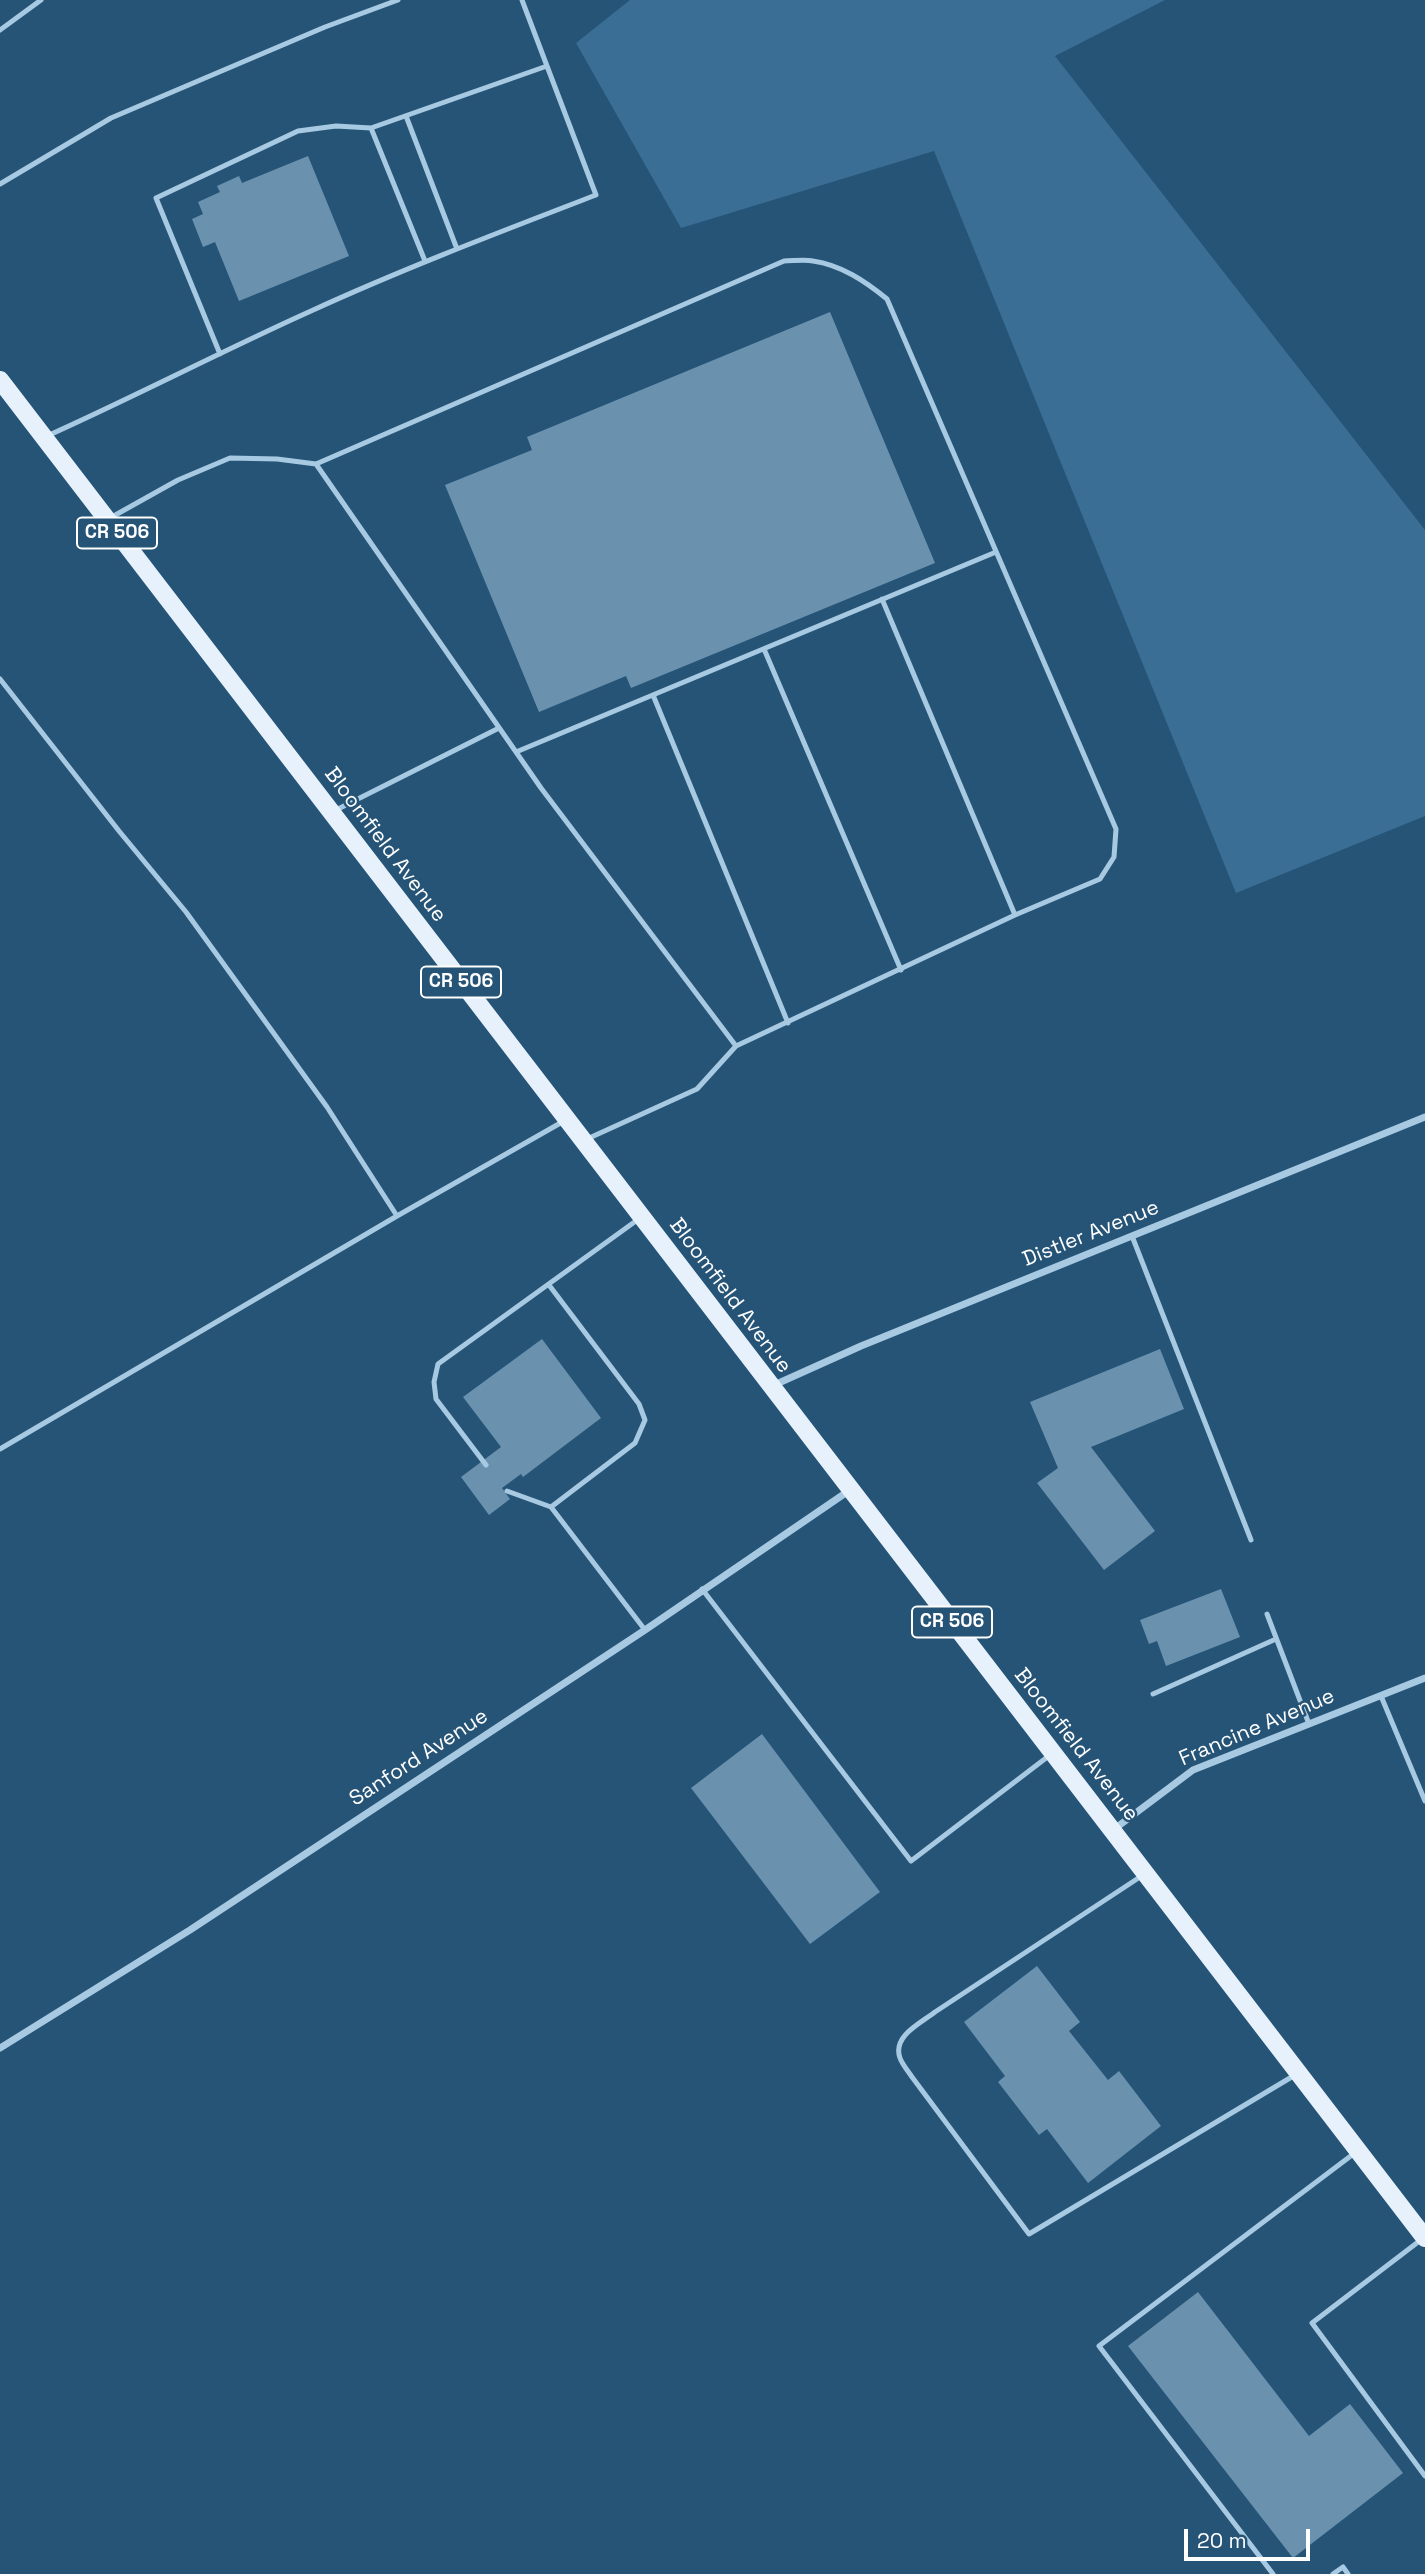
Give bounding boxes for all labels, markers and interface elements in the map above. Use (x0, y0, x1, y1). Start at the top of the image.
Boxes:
road number: CR 506 (77, 518, 157, 548)
street label: Bloomfield Avenue (319, 763, 451, 927)
road number: CR 506 (421, 966, 501, 998)
street label: Distler Avenue (1019, 1195, 1163, 1273)
street label: Bloomfield Avenue (664, 1214, 796, 1378)
road number: CR 506 (912, 1606, 992, 1638)
street label: Bloomfield Avenue (1008, 1663, 1144, 1827)
street label: Francine Avenue (1175, 1684, 1339, 1772)
street label: Sanford Avenue (345, 1704, 493, 1812)
scale bar (1187, 2514, 1313, 2558)
text: 20 m (1197, 2527, 1247, 2554)

